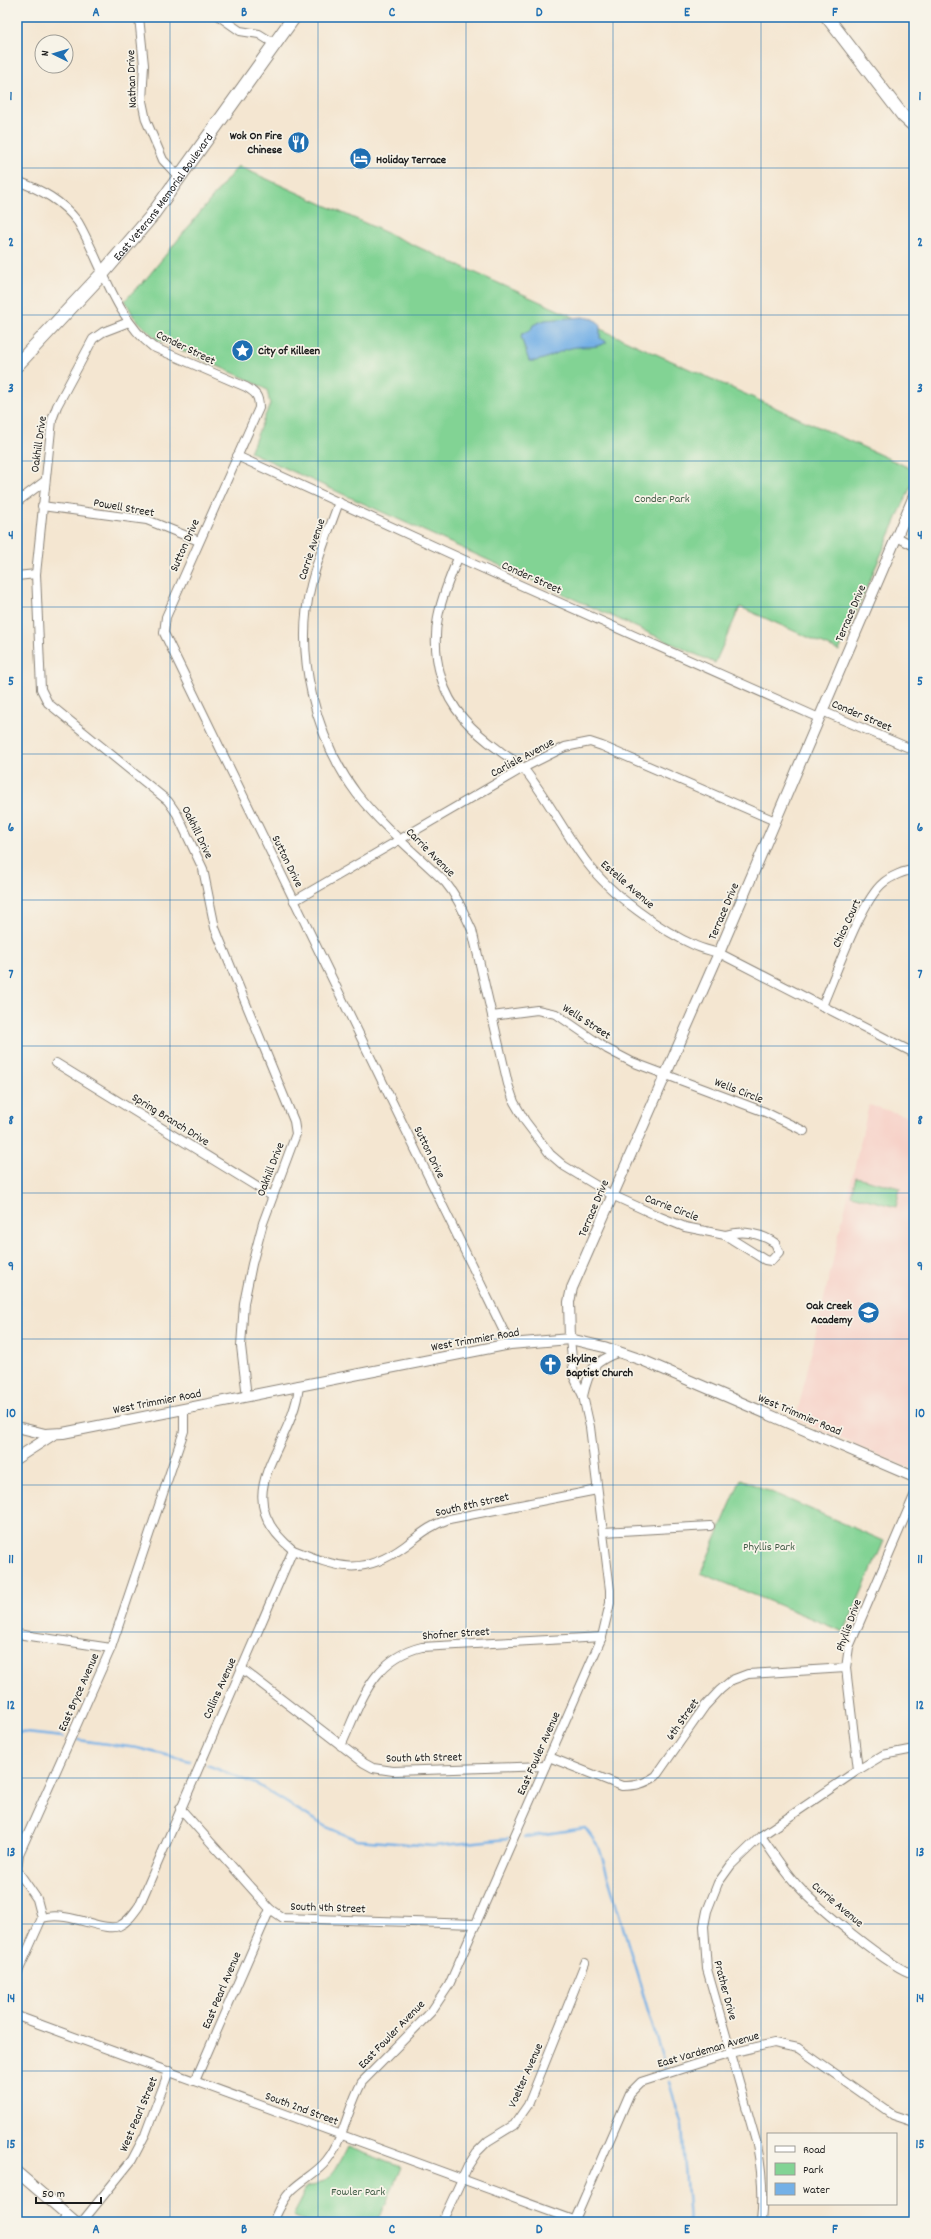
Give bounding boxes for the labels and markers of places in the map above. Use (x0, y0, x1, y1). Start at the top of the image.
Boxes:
place label: Wok On Fire Chinese (230, 128, 283, 159)
restaurant icon: Wok On Fire Chinese (285, 129, 311, 155)
hotel icon: Holiday Terrace (347, 146, 373, 172)
place label: Holiday Terrace (376, 152, 447, 169)
place icon: City of Killeen (229, 337, 255, 363)
place label: City of Killeen (258, 343, 320, 360)
place label: Oak Creek Academy (806, 1298, 853, 1329)
school or university icon: Oak Creek Academy (855, 1299, 881, 1325)
place label: Skyline Baptist Church (566, 1351, 634, 1382)
church icon: Skyline Baptist Church (538, 1352, 564, 1378)

